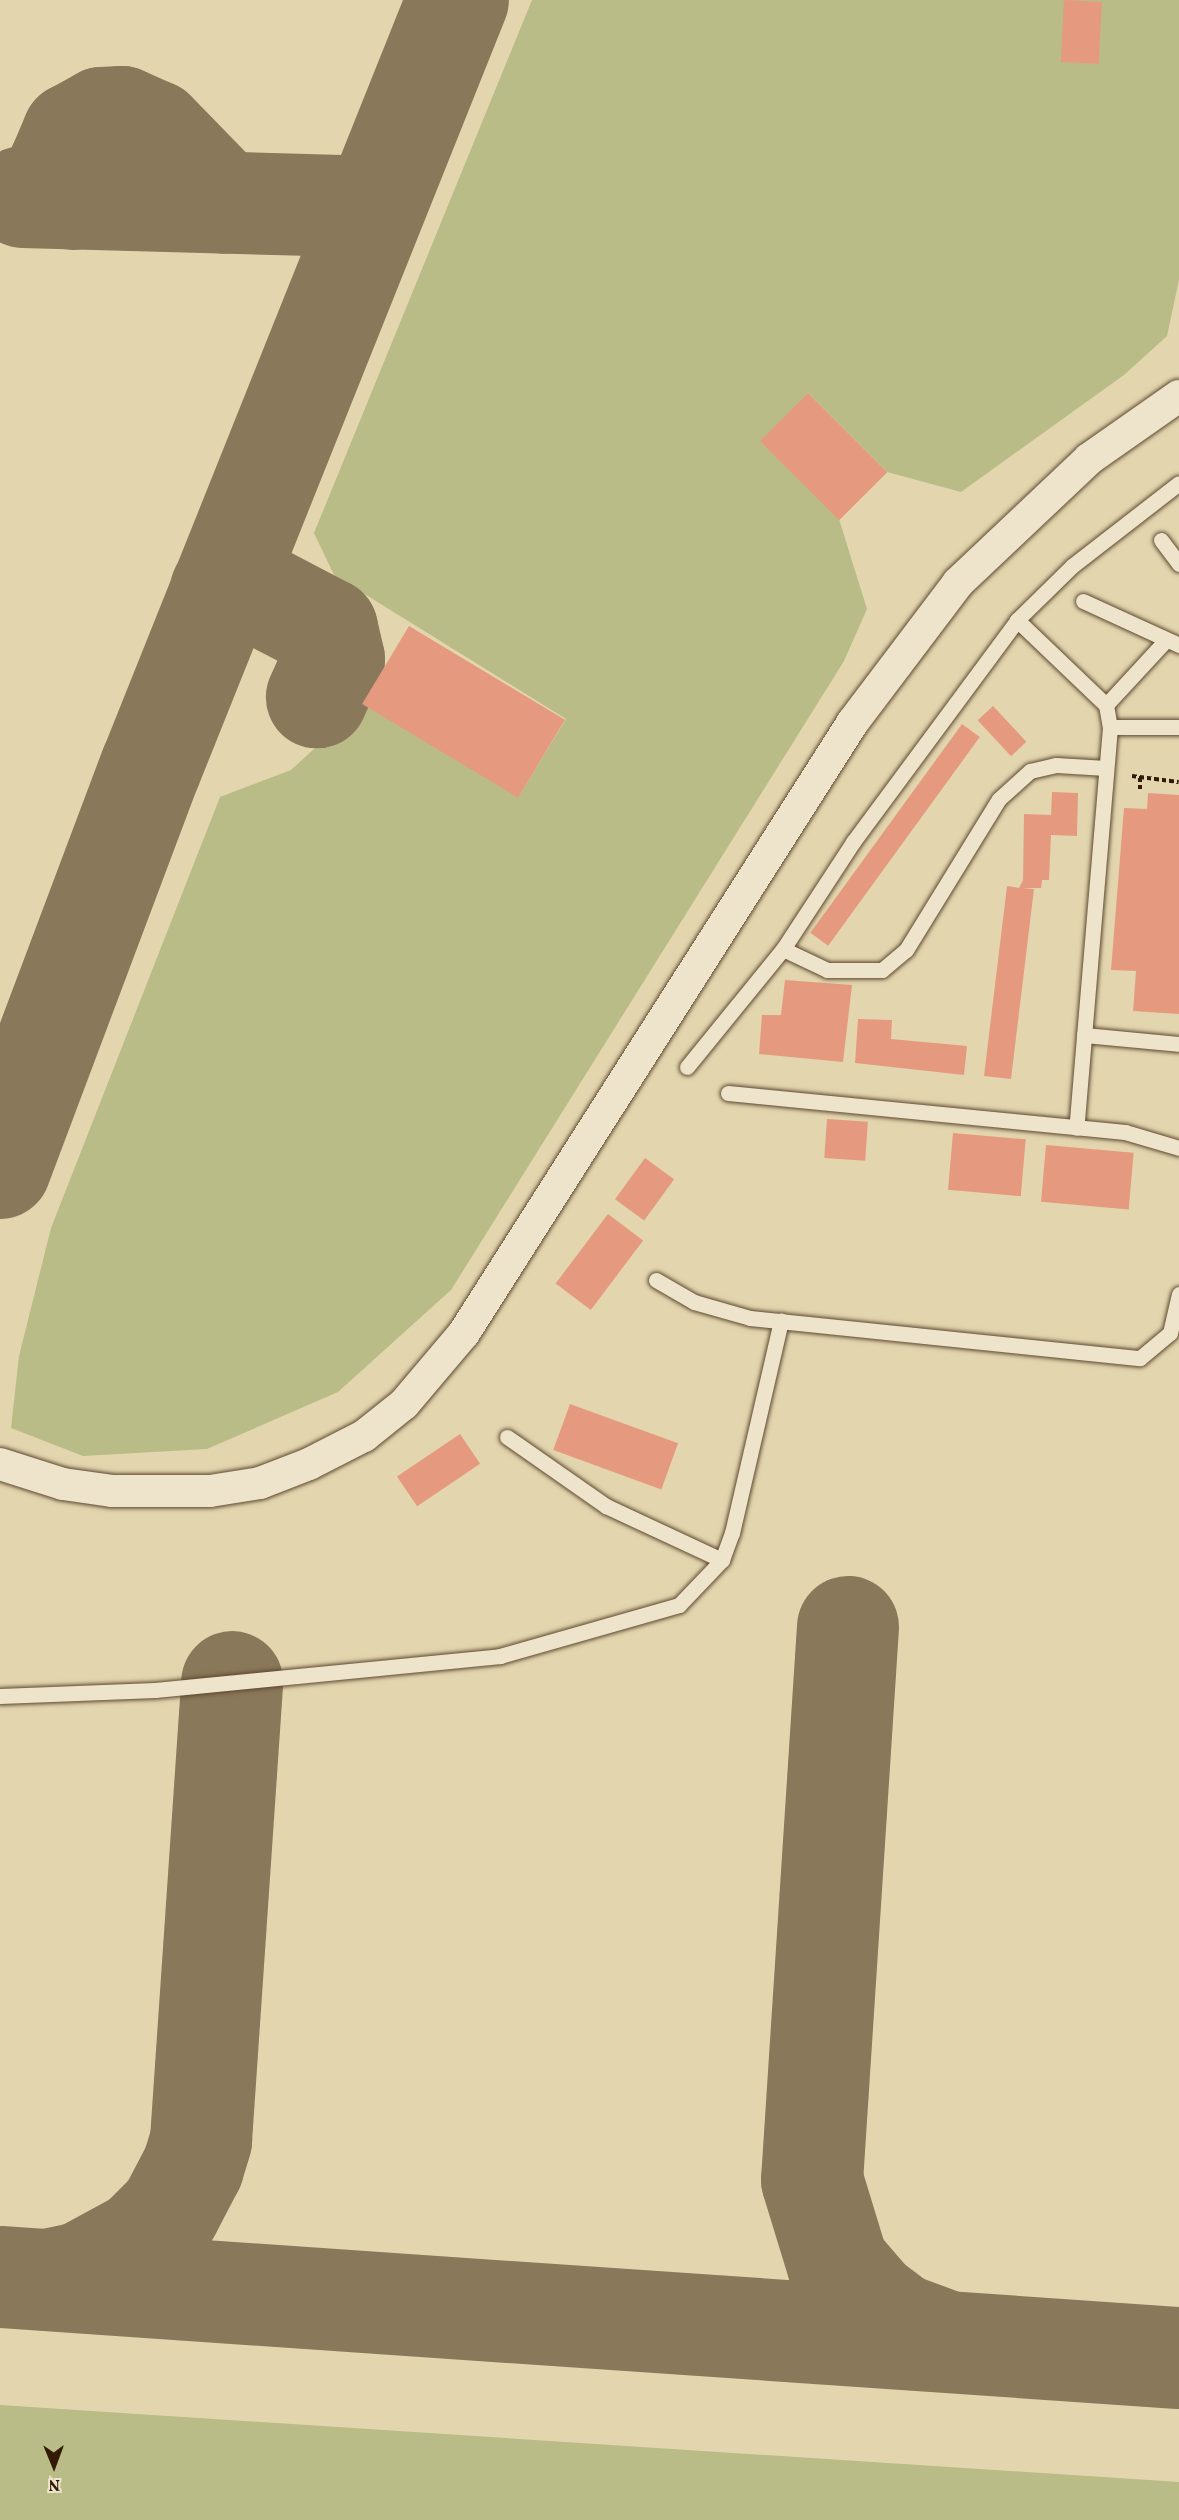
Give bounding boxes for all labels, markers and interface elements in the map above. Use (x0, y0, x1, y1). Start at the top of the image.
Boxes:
north arrow (24, 2436, 84, 2496)
text: N (48, 2473, 60, 2495)

